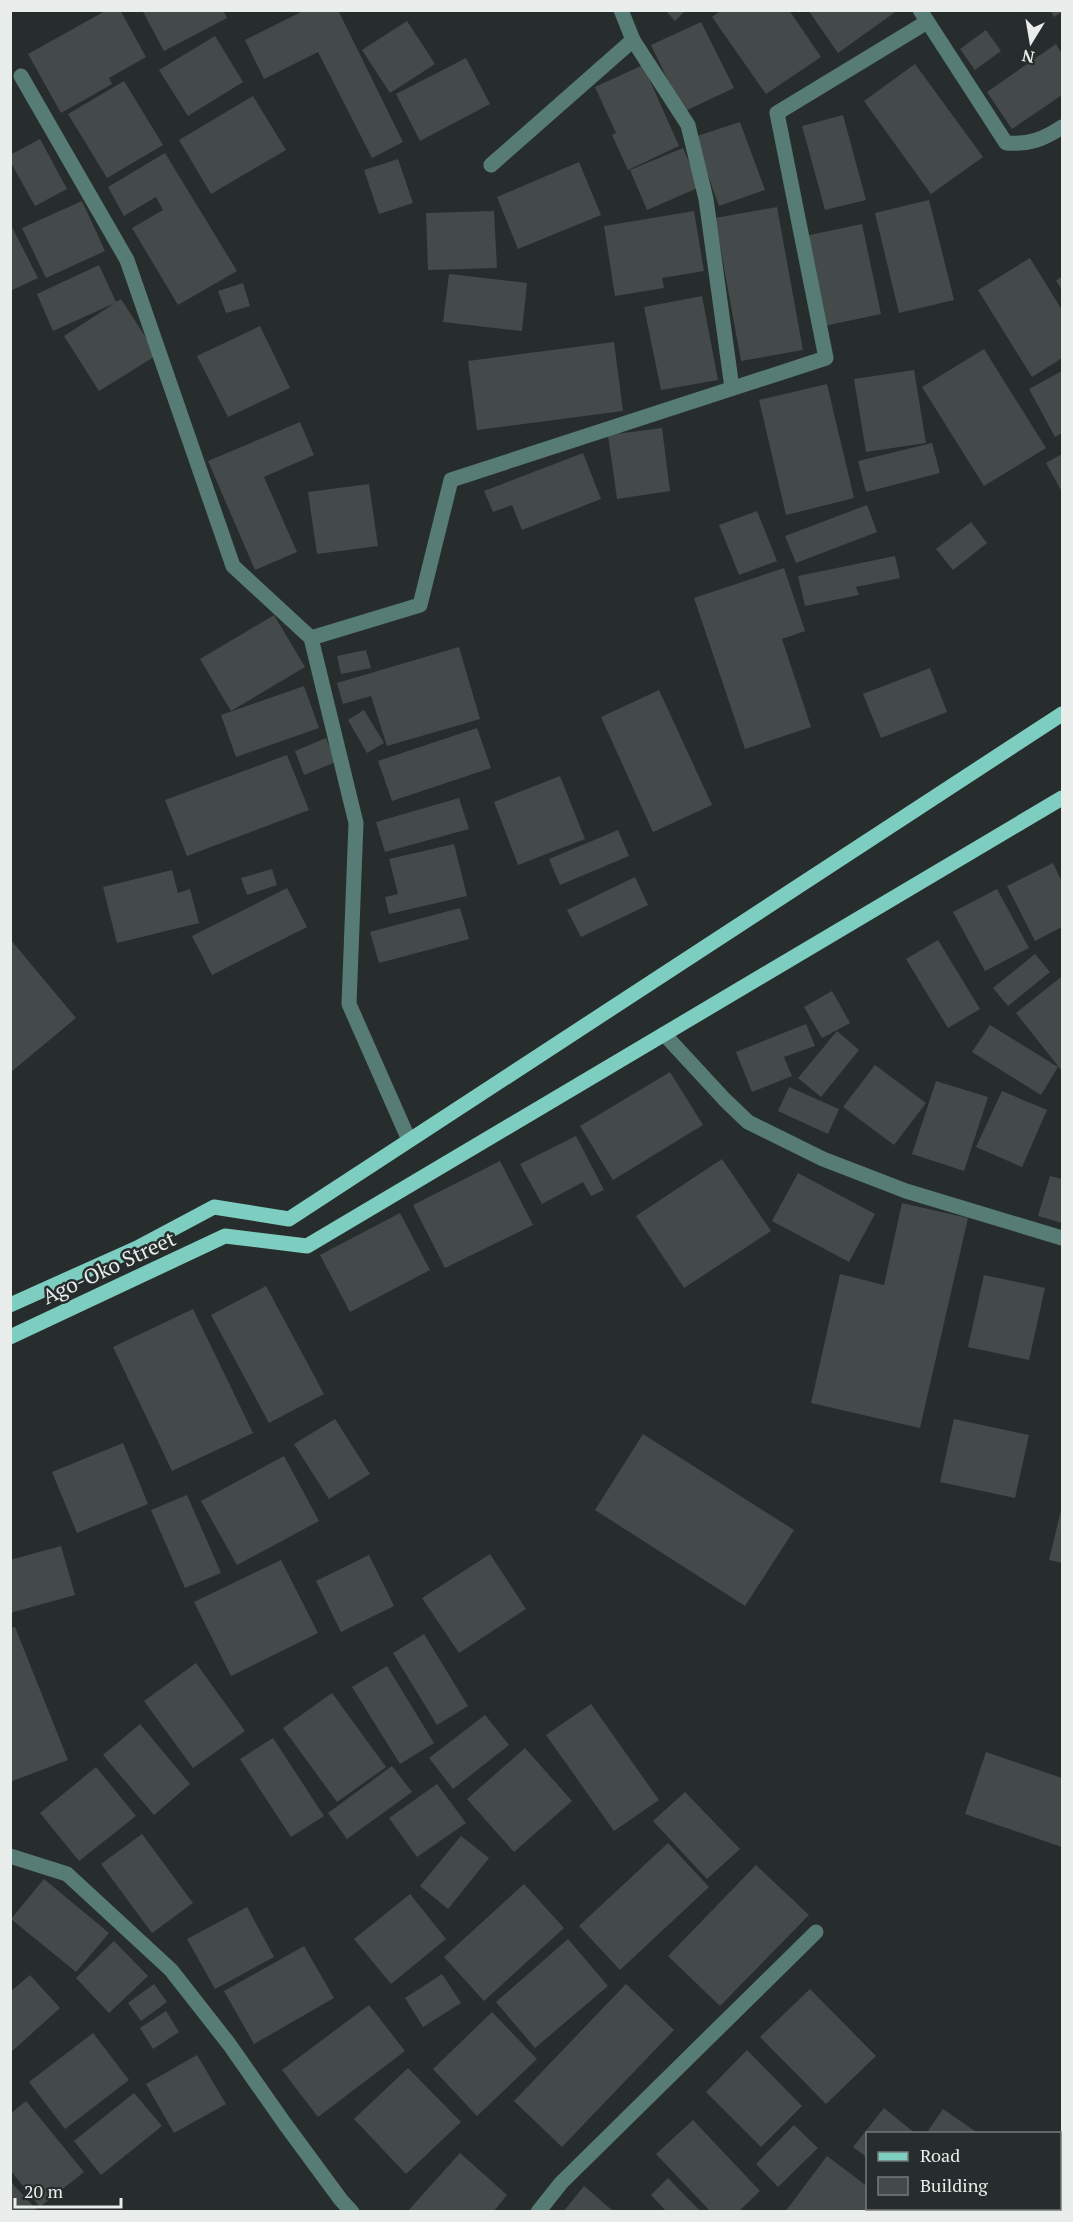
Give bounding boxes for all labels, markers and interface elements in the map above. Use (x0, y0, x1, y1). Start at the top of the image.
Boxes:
north arrow (1001, 12, 1061, 72)
text: N (1020, 45, 1036, 69)
street label: Ago-Oko Street (37, 1224, 180, 1310)
legend (866, 2132, 1061, 2210)
text: Road (920, 2143, 960, 2167)
scale bar (15, 2171, 122, 2209)
text: Building (920, 2173, 988, 2197)
text: 20 m (24, 2179, 64, 2203)

